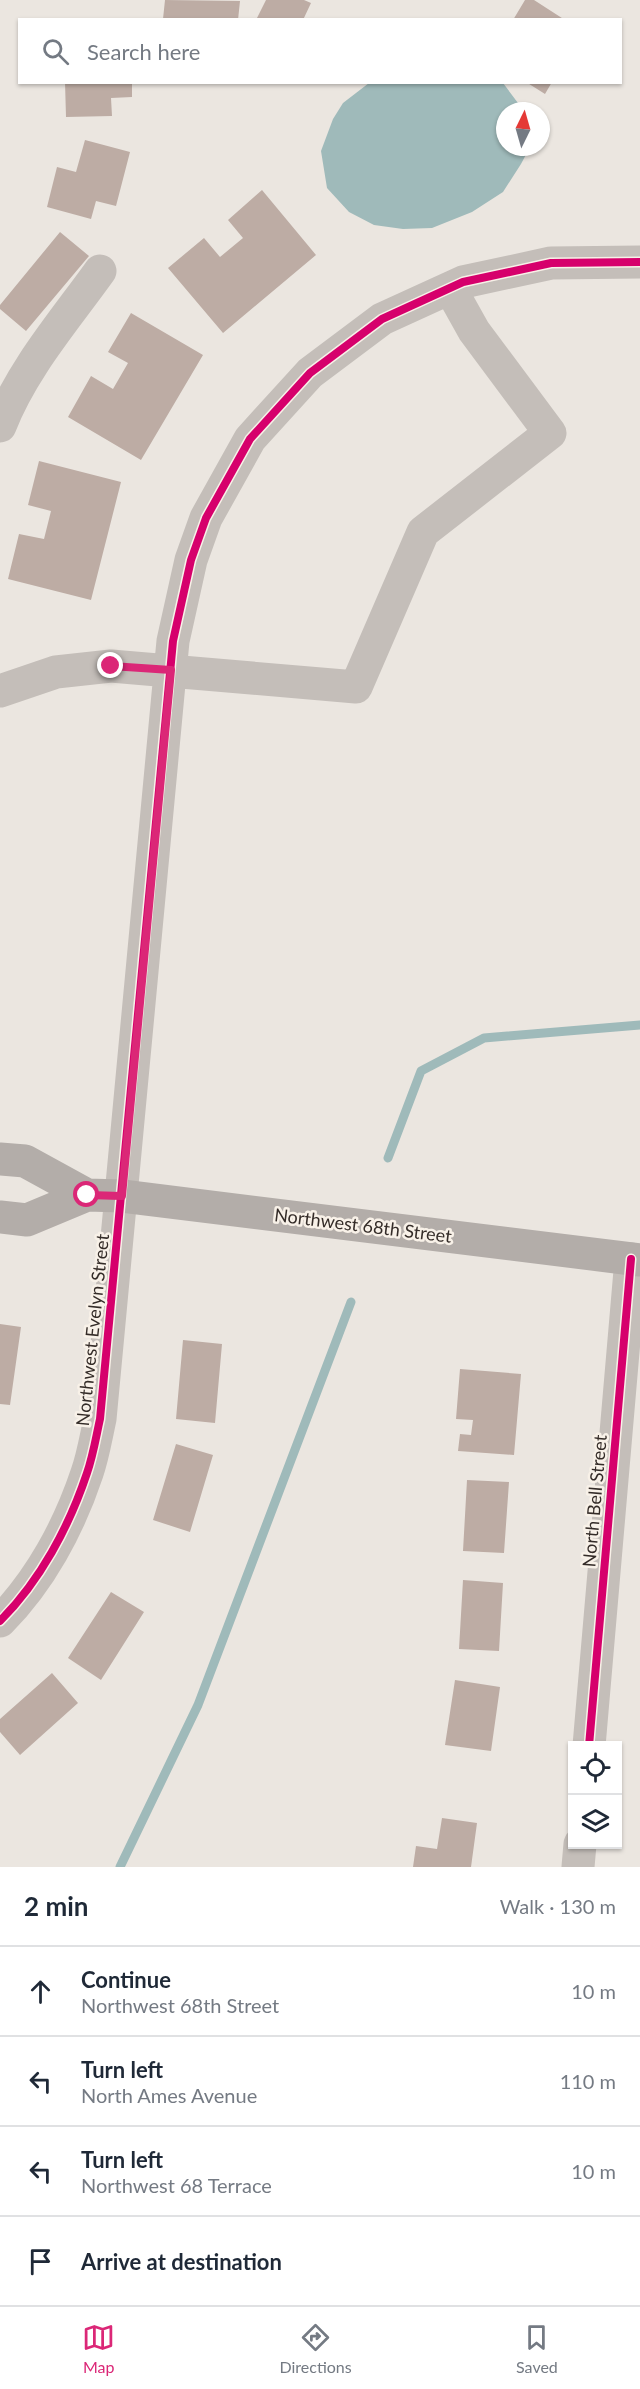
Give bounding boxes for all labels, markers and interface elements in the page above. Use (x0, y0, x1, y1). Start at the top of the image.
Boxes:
search box (18, 18, 622, 84)
icon: search (39, 35, 72, 68)
text: Search here (87, 38, 200, 65)
north arrow (496, 102, 550, 156)
route end (97, 652, 123, 678)
route start (73, 1181, 99, 1207)
street label: Northwest 68th Street (273, 1203, 454, 1247)
street label: Northwest Evelyn Street (71, 1232, 113, 1427)
street label: North Bell Street (577, 1433, 611, 1568)
map controls (568, 1741, 622, 1849)
button: locate (568, 1741, 622, 1795)
button: layers (568, 1795, 622, 1849)
text: 2 min (24, 1890, 88, 1922)
text: Walk · 130 m (500, 1894, 616, 1918)
text: Continue (81, 1966, 171, 1993)
icon: ahead (24, 1975, 57, 2008)
text: 10 m (571, 1979, 616, 2003)
text: Northwest 68th Street (81, 1993, 279, 2017)
text: Turn left (81, 2056, 163, 2083)
icon: left (24, 2065, 57, 2098)
text: 110 m (560, 2069, 616, 2093)
text: North Ames Avenue (81, 2083, 257, 2107)
text: Turn left (81, 2146, 163, 2173)
icon: left (24, 2155, 57, 2188)
text: 10 m (571, 2159, 616, 2183)
text: Northwest 68 Terrace (81, 2173, 272, 2197)
icon: arrive (24, 2245, 57, 2278)
text: Arrive at destination (81, 2248, 282, 2275)
tab: Map (82, 2321, 115, 2376)
tab: Directions (279, 2321, 352, 2376)
tab: Saved (516, 2321, 558, 2376)

